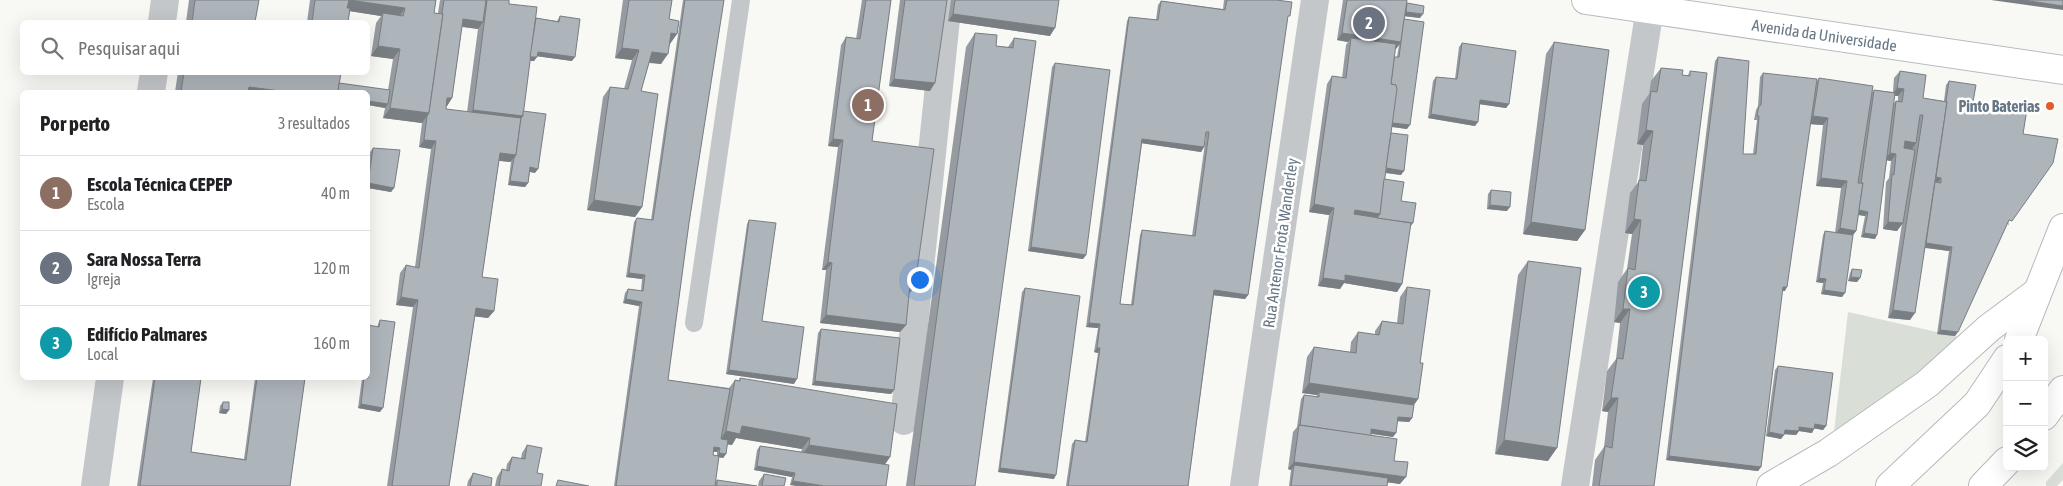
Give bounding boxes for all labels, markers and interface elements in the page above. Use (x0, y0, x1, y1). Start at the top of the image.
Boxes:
pin: 2 (1353, 4, 1385, 42)
street label: Avenida da Universidade (1751, 15, 1898, 55)
search box (20, 20, 370, 75)
icon: search (38, 34, 66, 62)
text: Pesquisar aqui (78, 37, 180, 59)
pin: 1 (852, 86, 884, 124)
place label: Pinto Baterias (1958, 97, 2040, 115)
marker: Pinto Baterias (2044, 100, 2056, 112)
text: Por perto (40, 111, 110, 135)
text: 3 resultados (278, 114, 350, 132)
street label: Rua Antenor Frota Wanderley (1259, 157, 1302, 329)
text: Escola Técnica CEPEP (87, 173, 232, 195)
text: 1 (52, 184, 60, 202)
text: 40 m (321, 184, 350, 202)
text: Escola (87, 195, 125, 213)
text: Sara Nossa Terra (87, 248, 201, 270)
text: 2 (52, 259, 60, 277)
text: 120 m (314, 259, 350, 277)
your location (907, 267, 933, 293)
text: Igreja (87, 270, 121, 288)
pin: 3 (1628, 273, 1660, 311)
text: Edifício Palmares (87, 323, 207, 345)
text: 3 (52, 334, 60, 352)
text: 160 m (314, 334, 350, 352)
map controls (2003, 336, 2048, 471)
button: + (2003, 336, 2048, 381)
text: Local (87, 345, 118, 363)
button: − (2003, 381, 2048, 426)
button: layers (2003, 426, 2048, 471)

